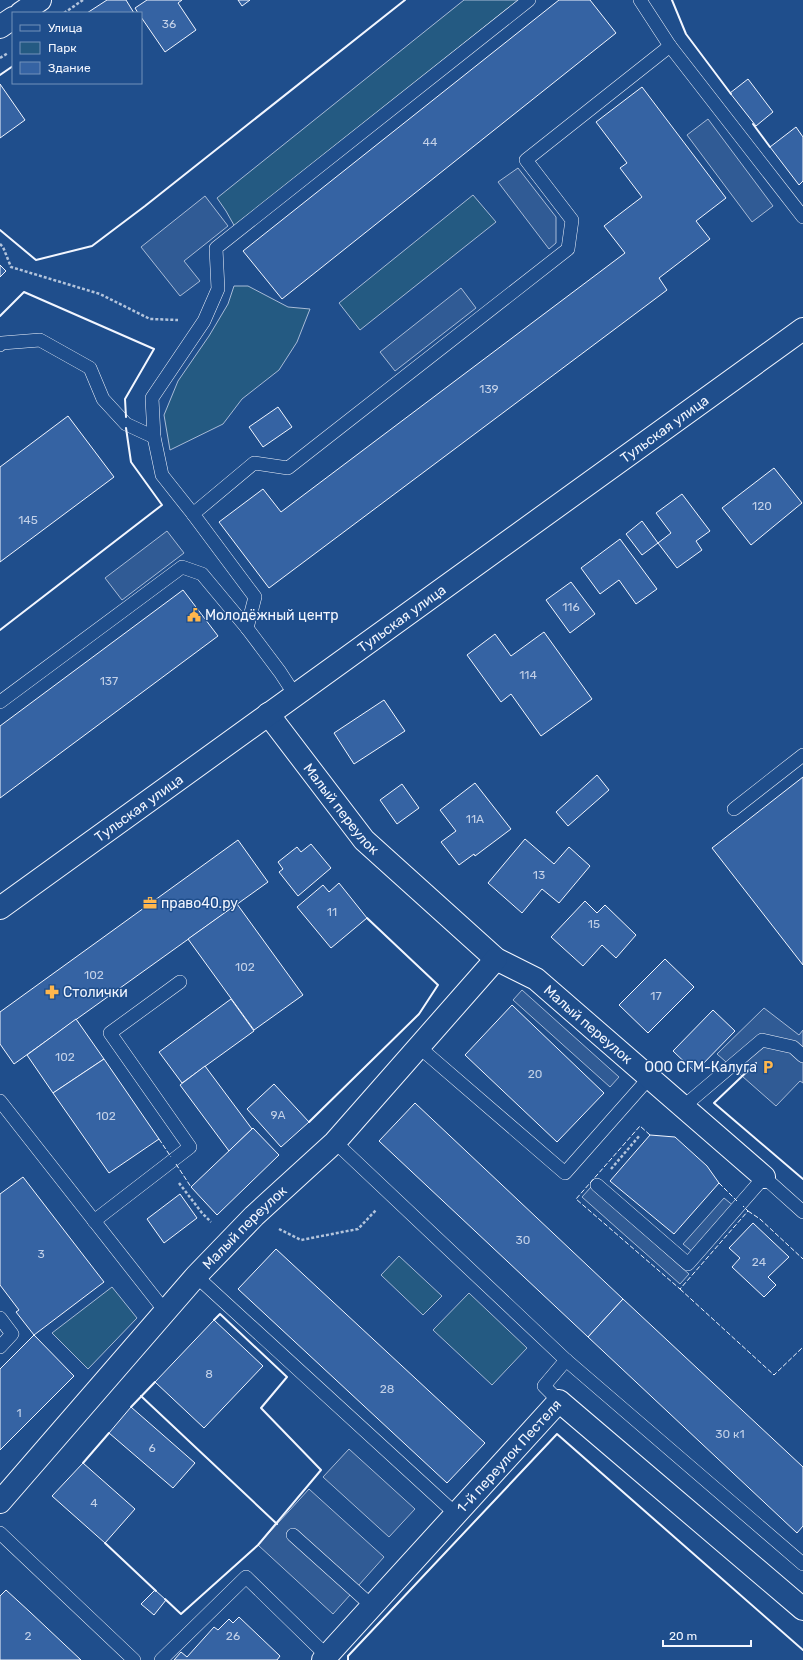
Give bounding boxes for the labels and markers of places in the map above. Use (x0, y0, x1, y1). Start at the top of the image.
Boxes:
public building icon: Молодёжный центр (186, 607, 202, 623)
place label: Молодёжный центр (205, 607, 339, 624)
office icon: право40.ру (142, 895, 158, 911)
place label: право40.ру (161, 895, 238, 912)
pharmacy icon: Столички (44, 984, 60, 1000)
place label: Столички (63, 984, 128, 1001)
place label: ООО СГМ-Калуга (645, 1059, 757, 1076)
parking icon: ООО СГМ-Калуга (760, 1059, 776, 1075)

